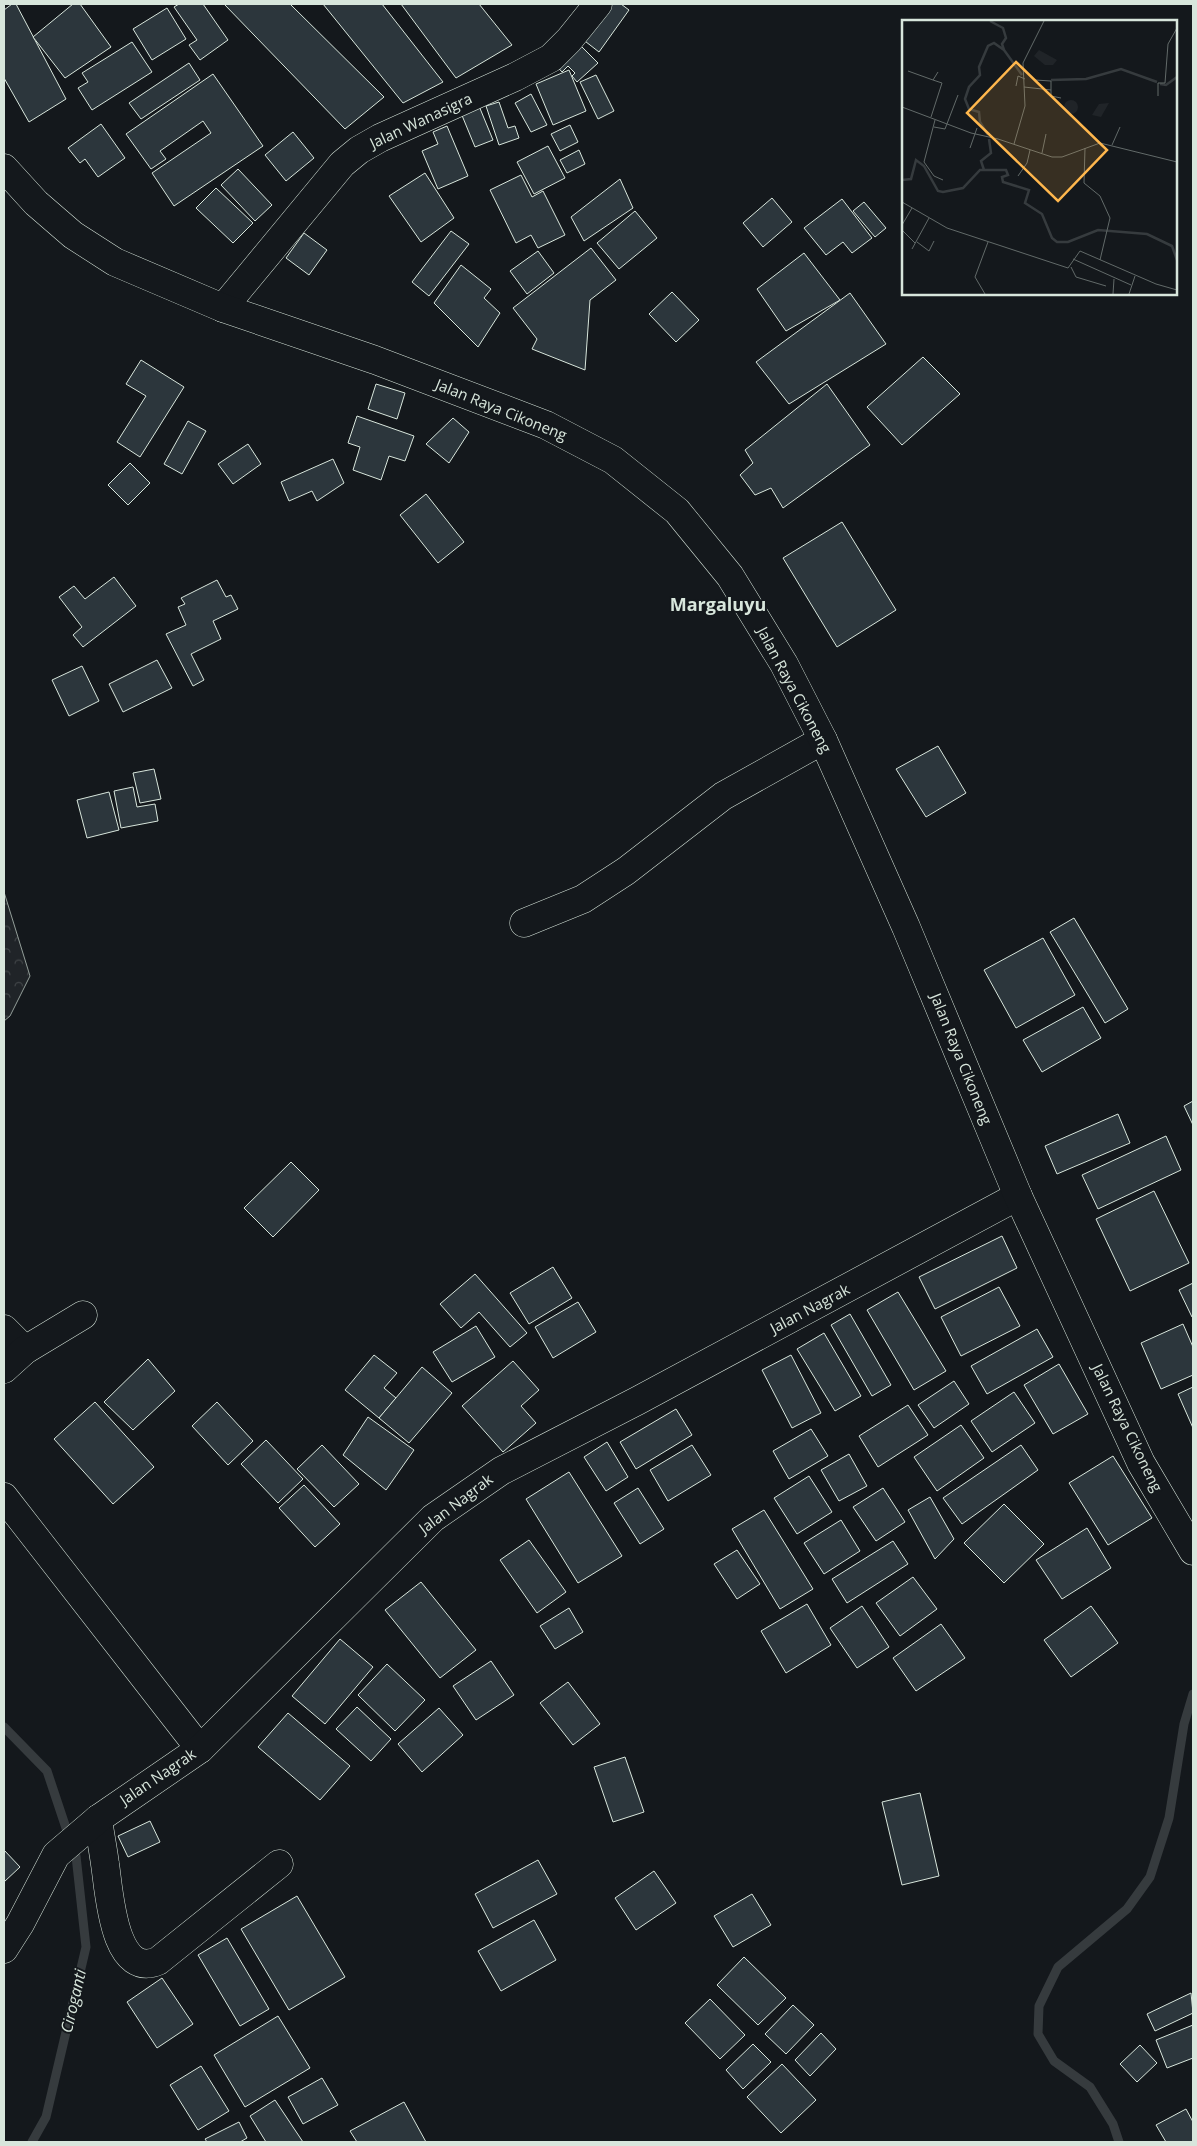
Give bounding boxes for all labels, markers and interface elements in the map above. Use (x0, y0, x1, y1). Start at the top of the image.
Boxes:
inset map (902, 20, 1177, 295)
street label: Jalan Wanasigra (364, 88, 475, 153)
street label: Jalan Raya Cikoneng (431, 373, 570, 445)
district label: Margaluyu (670, 592, 766, 616)
street label: Jalan Raya Cikoneng (752, 621, 837, 756)
street label: Jalan Raya Cikoneng (926, 988, 997, 1127)
street label: Jalan Nagrak (764, 1279, 853, 1338)
street label: Jalan Raya Cikoneng (1087, 1358, 1168, 1495)
street label: Jalan Nagrak (413, 1469, 497, 1539)
street label: Jalan Nagrak (114, 1743, 199, 1810)
water label: Ciroganti (55, 1966, 91, 2035)

